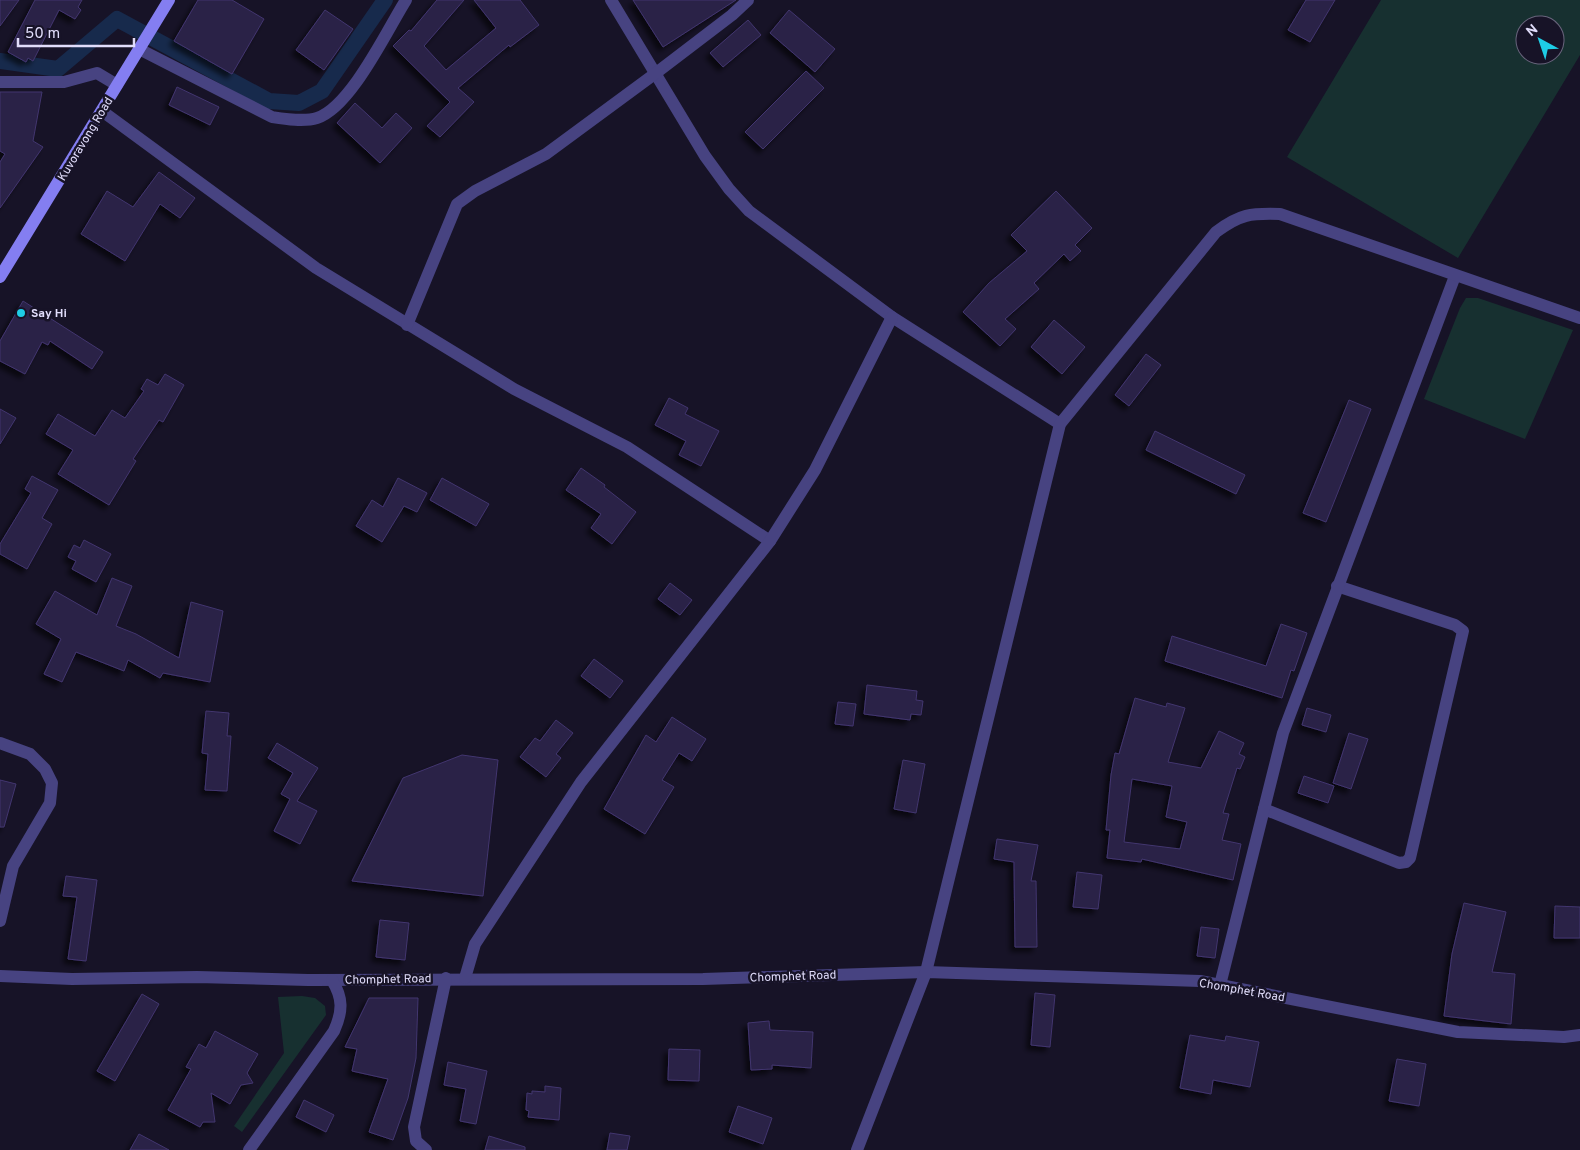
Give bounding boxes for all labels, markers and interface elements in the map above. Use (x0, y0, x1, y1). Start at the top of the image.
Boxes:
scale bar (18, 15, 134, 47)
north arrow (1515, 15, 1565, 65)
text: N (1523, 21, 1542, 41)
text: 50 m (25, 25, 60, 44)
street label: Kuvoravong Road (54, 95, 117, 184)
place label: Say Hi (31, 306, 67, 322)
marker: Say Hi (15, 307, 27, 319)
street label: Chomphet Road (749, 967, 837, 987)
street label: Chomphet Road (344, 971, 432, 989)
street label: Chomphet Road (1198, 976, 1286, 1006)

